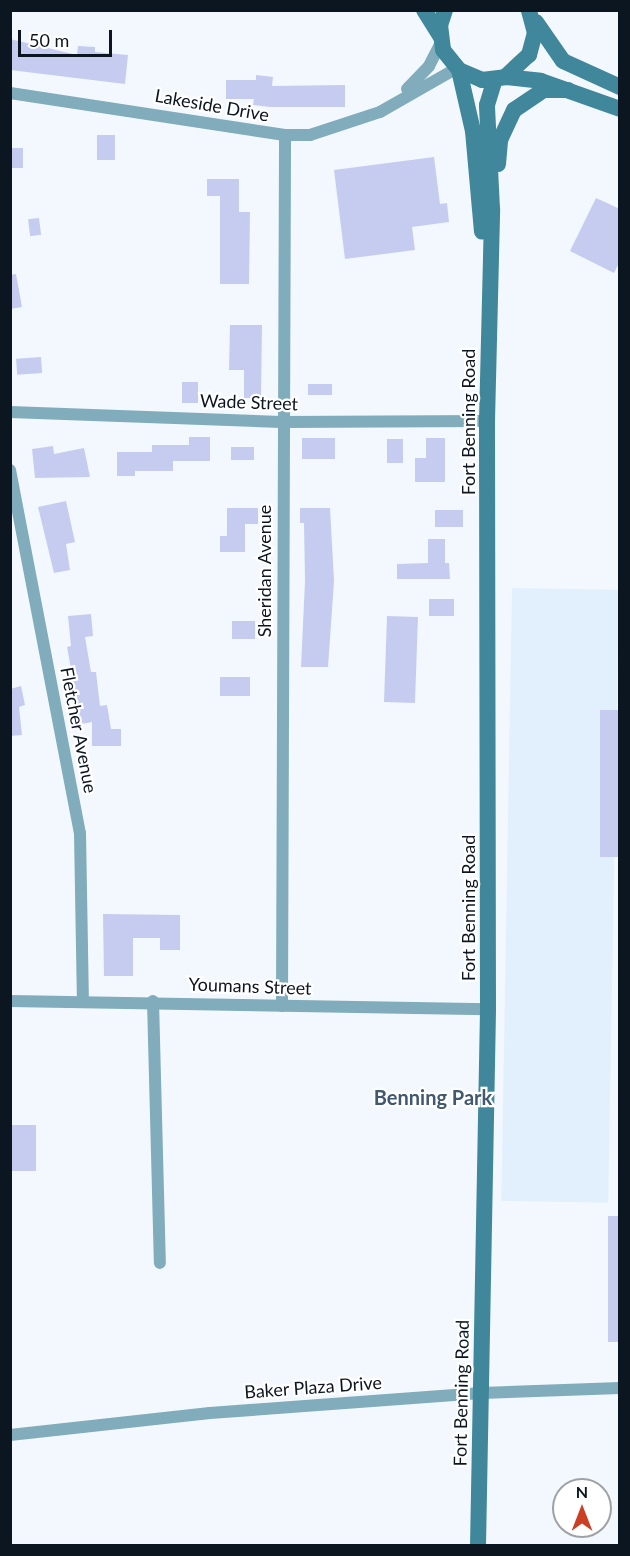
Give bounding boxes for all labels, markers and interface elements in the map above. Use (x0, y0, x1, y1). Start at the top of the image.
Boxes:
scale bar (21, 18, 116, 56)
text: 50 m (29, 29, 69, 51)
street label: Lakeside Drive (153, 84, 271, 126)
street label: Fort Benning Road (457, 349, 479, 495)
street label: Wade Street (200, 389, 298, 415)
street label: Sheridan Avenue (253, 504, 275, 638)
street label: Fletcher Avenue (56, 665, 102, 795)
street label: Fort Benning Road (457, 835, 479, 981)
street label: Youmans Street (188, 973, 312, 999)
district label: Benning Park (374, 1085, 492, 1109)
street label: Fort Benning Road (449, 1320, 473, 1466)
street label: Baker Plaza Drive (243, 1371, 383, 1403)
north arrow (552, 1478, 612, 1538)
text: N (576, 1482, 588, 1501)

